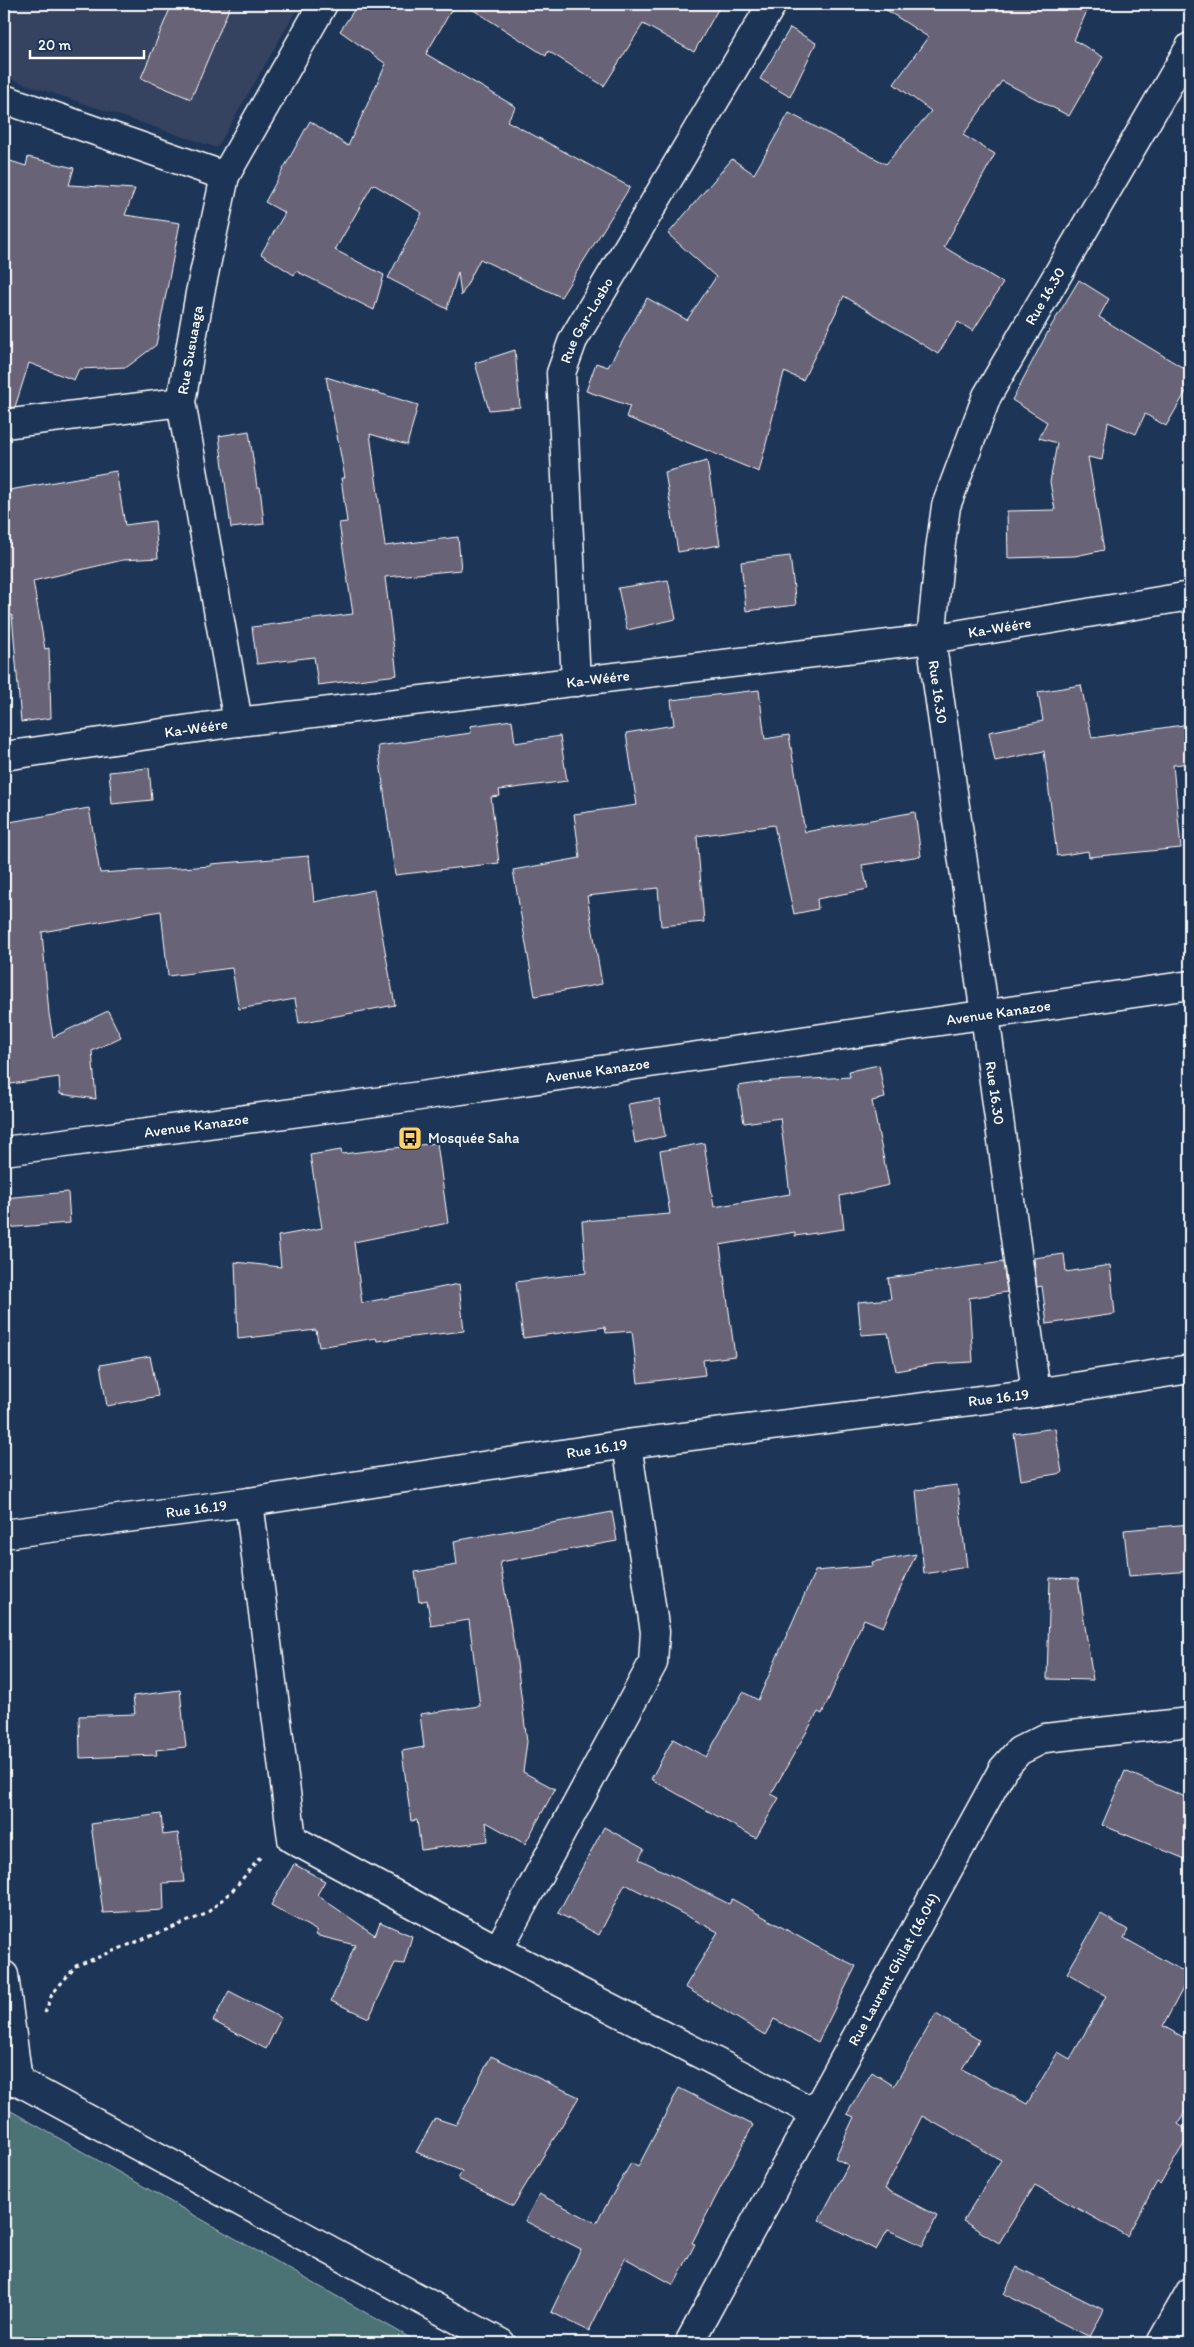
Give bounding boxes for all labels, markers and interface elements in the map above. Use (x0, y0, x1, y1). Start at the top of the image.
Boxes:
scale bar (30, 28, 144, 60)
text: 20 m (38, 36, 72, 54)
street label: Rue 16.30 (1021, 264, 1069, 328)
street label: Rue Gar-Losbo (556, 274, 617, 366)
street label: Rue Susuaaga (173, 304, 207, 396)
street label: Ka-Wéére (967, 614, 1033, 642)
street label: Rue 16.30 (925, 659, 951, 725)
street label: Ka-Wéére (565, 666, 631, 692)
street label: Ka-Wéére (163, 715, 229, 742)
street label: Avenue Kanazoe (945, 996, 1052, 1029)
street label: Avenue Kanazoe (544, 1054, 651, 1087)
street label: Rue 16.30 (982, 1060, 1008, 1126)
street label: Avenue Kanazoe (143, 1110, 250, 1141)
bus stop icon: Mosquée Saha (397, 1125, 423, 1151)
place label: Mosquée Saha (428, 1129, 520, 1147)
street label: Rue 16.19 (967, 1385, 1030, 1410)
street label: Rue 16.19 (565, 1435, 629, 1462)
street label: Rue 16.19 (165, 1496, 228, 1522)
street label: Rue Laurent Ghilat (16.04) (844, 1890, 943, 2049)

